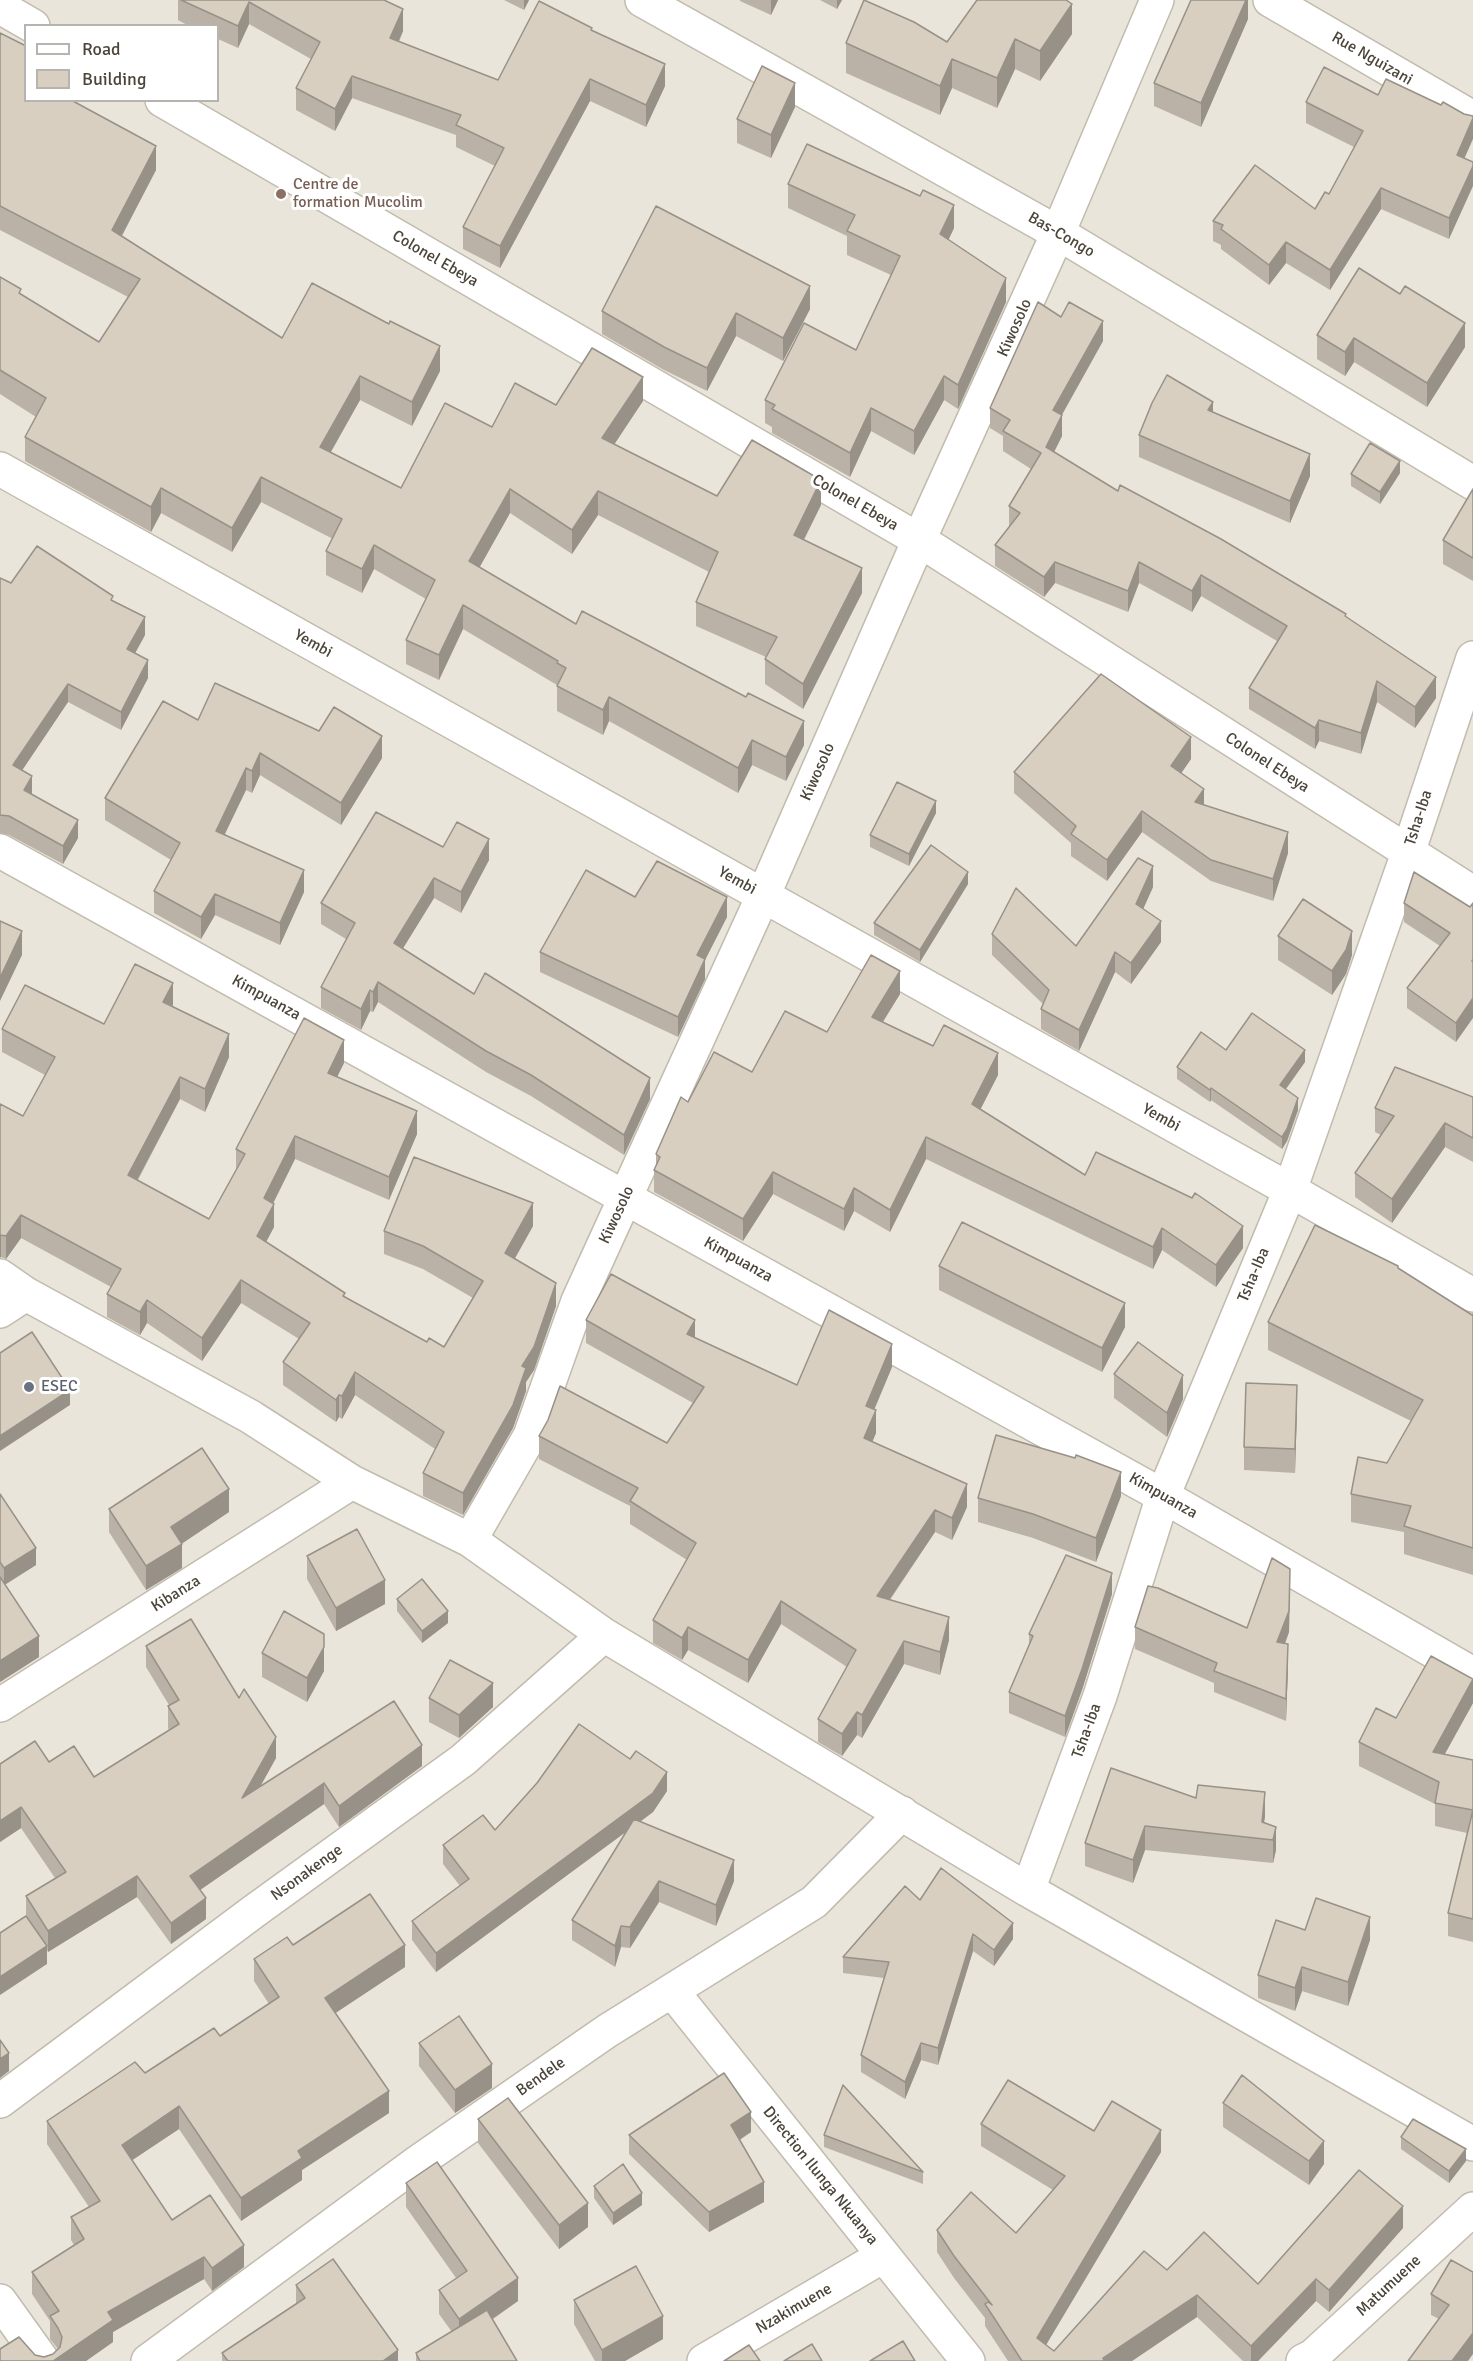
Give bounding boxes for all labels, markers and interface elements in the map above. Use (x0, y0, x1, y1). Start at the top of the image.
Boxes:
legend (24, 24, 219, 102)
street label: Rue Nguizani (1328, 28, 1416, 90)
text: Road (82, 38, 121, 60)
text: Building (82, 68, 146, 90)
place label: Centre de formation Mucolim (293, 175, 423, 213)
marker: Centre de formation Mucolim (274, 187, 288, 201)
street label: Bas-Congo (1024, 208, 1098, 262)
street label: Colonel Ebeya (388, 227, 482, 291)
street label: Kiwosolo (994, 296, 1036, 360)
street label: Colonel Ebeya (808, 471, 902, 535)
street label: Yembi (291, 626, 335, 662)
street label: Colonel Ebeya (1221, 729, 1313, 797)
street label: Kiwosolo (797, 740, 839, 804)
street label: Tsha-Iba (1401, 788, 1437, 848)
street label: Yembi (715, 863, 759, 899)
street label: Kimpuanza (228, 971, 304, 1025)
street label: Yembi (1139, 1100, 1183, 1136)
street label: Kiwosolo (595, 1183, 639, 1247)
street label: Kimpuanza (700, 1233, 776, 1287)
street label: Tsha-Iba (1234, 1245, 1274, 1305)
place label: ESEC (41, 1377, 78, 1397)
marker: ESEC (22, 1380, 36, 1394)
street label: Kimpuanza (1125, 1469, 1201, 1523)
street label: Kibanza (148, 1571, 204, 1617)
street label: Tsha-Iba (1068, 1701, 1106, 1761)
street label: Nsonakenge (267, 1841, 347, 1905)
street label: Bendele (513, 2053, 569, 2101)
street label: Direction Ilunga Nkuanya (758, 2103, 882, 2249)
street label: Matumuene (1353, 2251, 1425, 2321)
street label: Nzakimuene (753, 2280, 835, 2338)

